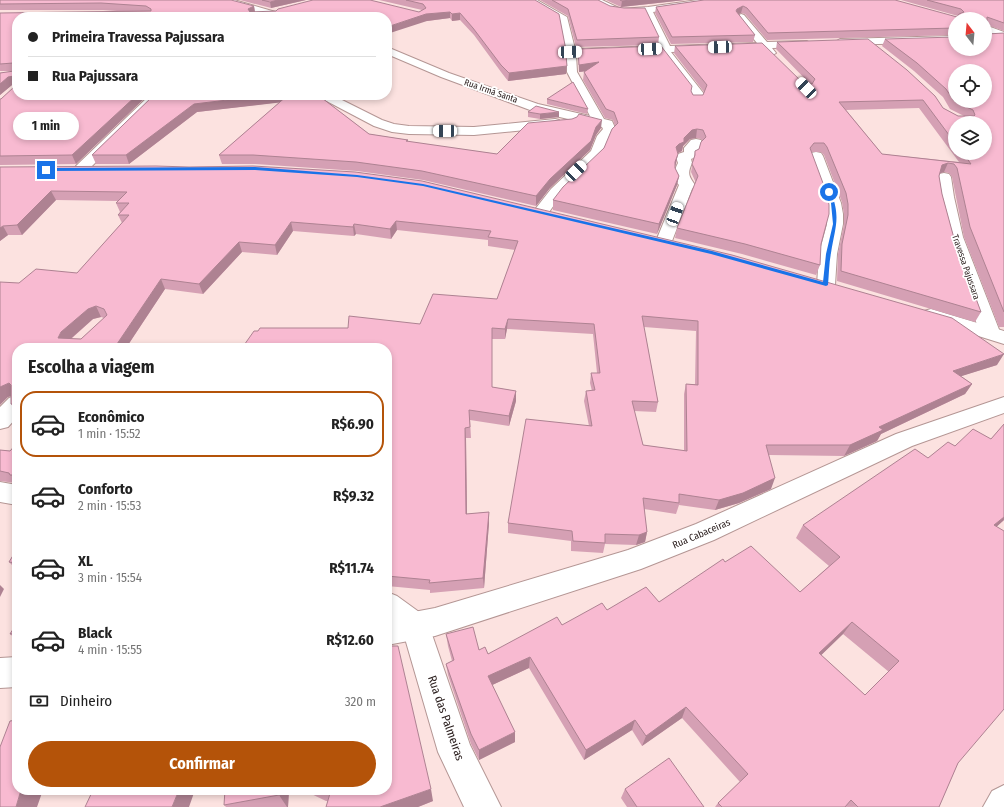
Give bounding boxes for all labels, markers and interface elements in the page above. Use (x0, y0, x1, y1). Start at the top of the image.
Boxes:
north arrow (948, 12, 992, 56)
map controls (948, 12, 992, 160)
text: Primeira Travessa Pajussara (52, 28, 224, 46)
car (708, 41, 732, 53)
car (638, 42, 662, 56)
car (558, 46, 582, 58)
button: locate (948, 64, 992, 108)
text: Rua Pajussara (52, 67, 138, 85)
car (793, 75, 819, 101)
street label: Rua Irmã Santa (463, 77, 520, 105)
callout: 1 min (13, 112, 79, 140)
button: layers (948, 116, 992, 160)
text: 1 min (32, 118, 60, 133)
car (433, 125, 457, 137)
car (563, 158, 589, 184)
route end (37, 161, 55, 179)
route start (820, 183, 838, 201)
car (665, 201, 685, 227)
street label: Travessa Pajussara (950, 233, 982, 301)
text: Escolha a viagem (28, 356, 154, 378)
icon: car (30, 406, 66, 442)
text: Econômico (78, 408, 145, 426)
text: R$6.90 (331, 415, 374, 433)
text: 1 min · 15:52 (78, 426, 141, 441)
icon: car (30, 478, 66, 514)
text: Conforto (78, 480, 133, 498)
text: R$9.32 (333, 487, 374, 505)
text: 2 min · 15:53 (78, 498, 141, 513)
street label: Rua Cabaceiras (671, 516, 732, 552)
icon: car (30, 550, 66, 586)
text: XL (78, 552, 93, 570)
text: R$11.74 (329, 559, 374, 577)
text: 3 min · 15:54 (78, 570, 142, 585)
icon: car (30, 622, 66, 658)
text: Black (78, 624, 112, 642)
text: R$12.60 (326, 631, 374, 649)
text: 4 min · 15:55 (78, 642, 142, 657)
street label: Rua das Palmeiras (425, 674, 467, 762)
icon: cash (28, 690, 50, 712)
text: Dinheiro (60, 692, 112, 710)
text: 320 m (345, 694, 376, 709)
button: Confirmar (28, 741, 376, 787)

